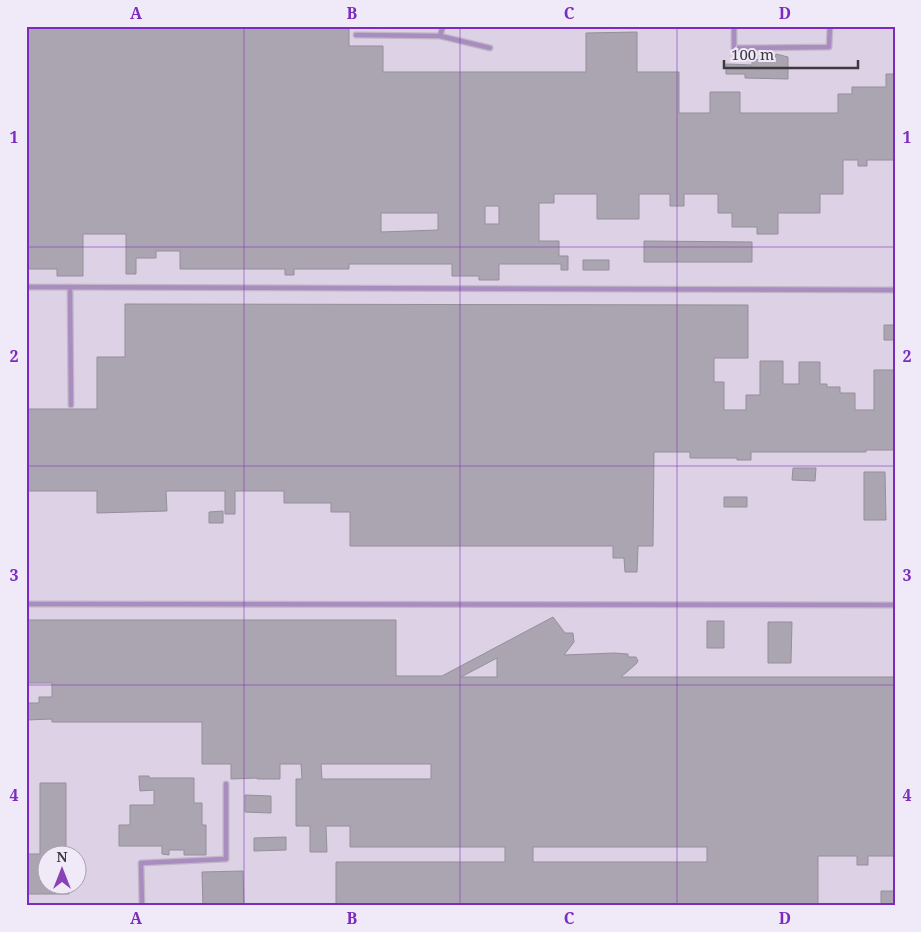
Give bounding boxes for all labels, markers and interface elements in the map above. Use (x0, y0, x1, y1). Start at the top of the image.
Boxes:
text: A (130, 2, 143, 24)
text: B (347, 2, 358, 24)
text: C (564, 2, 575, 24)
text: D (779, 2, 791, 24)
scale bar (724, 38, 857, 70)
text: 100 m (731, 44, 774, 64)
text: 1 (9, 126, 19, 148)
text: 1 (902, 126, 912, 148)
text: 2 (9, 345, 19, 367)
text: 2 (902, 345, 912, 367)
text: 3 (9, 564, 19, 586)
text: 3 (902, 564, 912, 586)
text: 4 (9, 784, 19, 806)
text: 4 (902, 784, 912, 806)
north arrow (38, 844, 88, 894)
text: N (56, 847, 68, 866)
text: A (130, 907, 143, 929)
text: B (347, 907, 358, 929)
text: C (564, 907, 575, 929)
text: D (779, 907, 791, 929)

